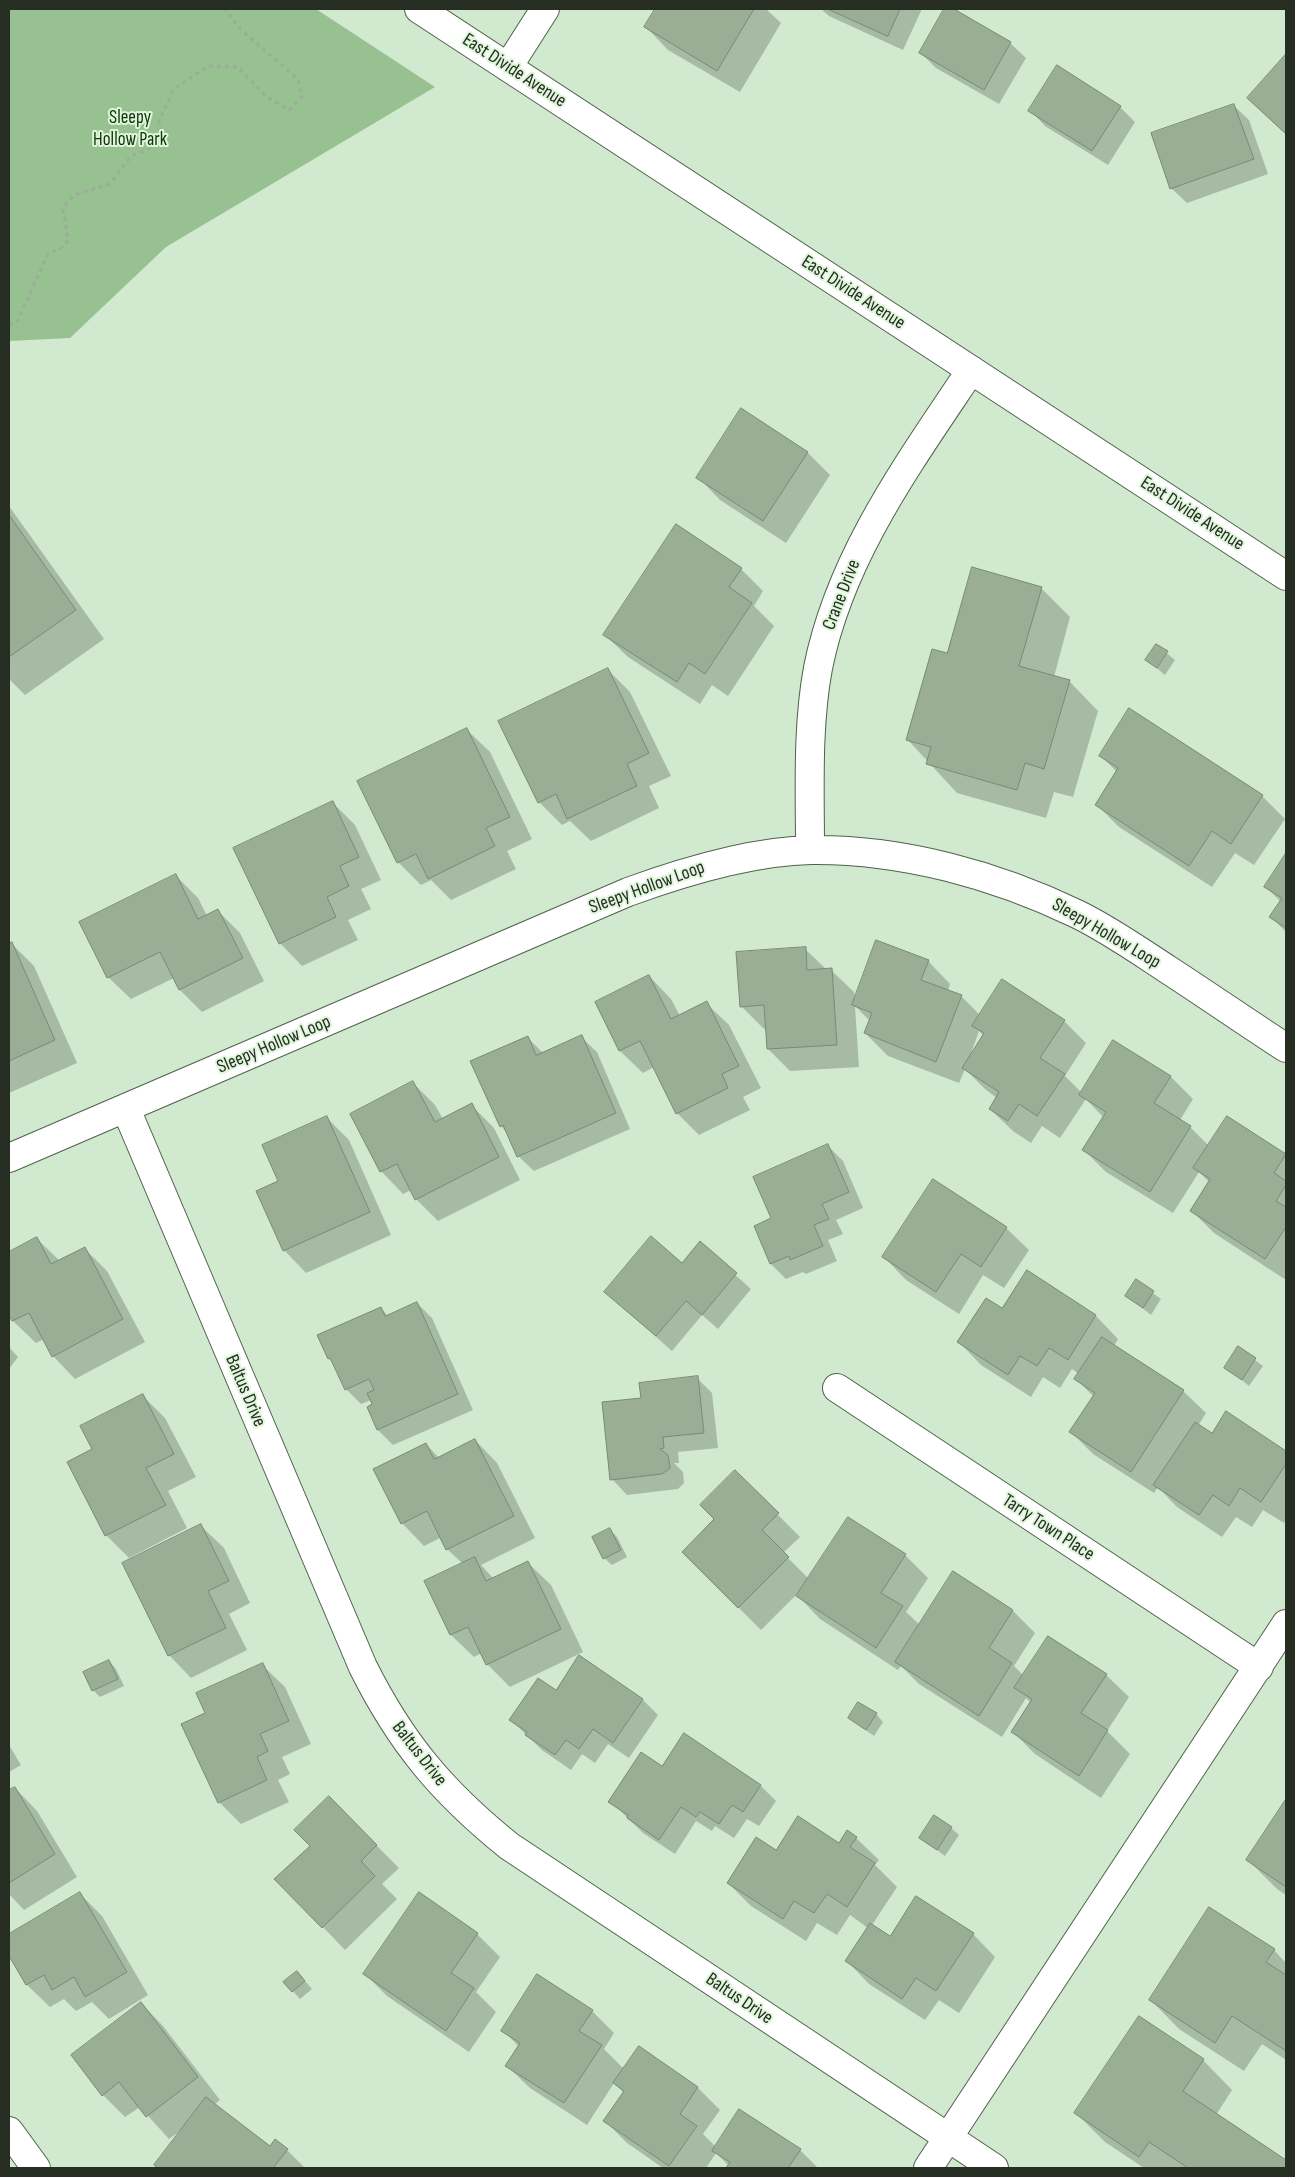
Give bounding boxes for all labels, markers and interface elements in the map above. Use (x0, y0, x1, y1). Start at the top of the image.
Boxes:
street label: East Divide Avenue (458, 29, 570, 113)
park label: Sleepy Hollow Park (93, 107, 167, 151)
street label: East Divide Avenue (797, 251, 909, 335)
street label: East Divide Avenue (1136, 472, 1248, 556)
street label: Crane Drive (818, 557, 866, 633)
street label: Sleepy Hollow Loop (586, 856, 708, 920)
street label: Sleepy Hollow Loop (1048, 894, 1164, 974)
street label: Sleepy Hollow Loop (214, 1011, 334, 1079)
street label: Baltus Drive (220, 1352, 270, 1430)
street label: Tarry Town Place (998, 1490, 1098, 1566)
street label: Baltus Drive (387, 1717, 451, 1791)
street label: Baltus Drive (701, 1968, 777, 2030)

